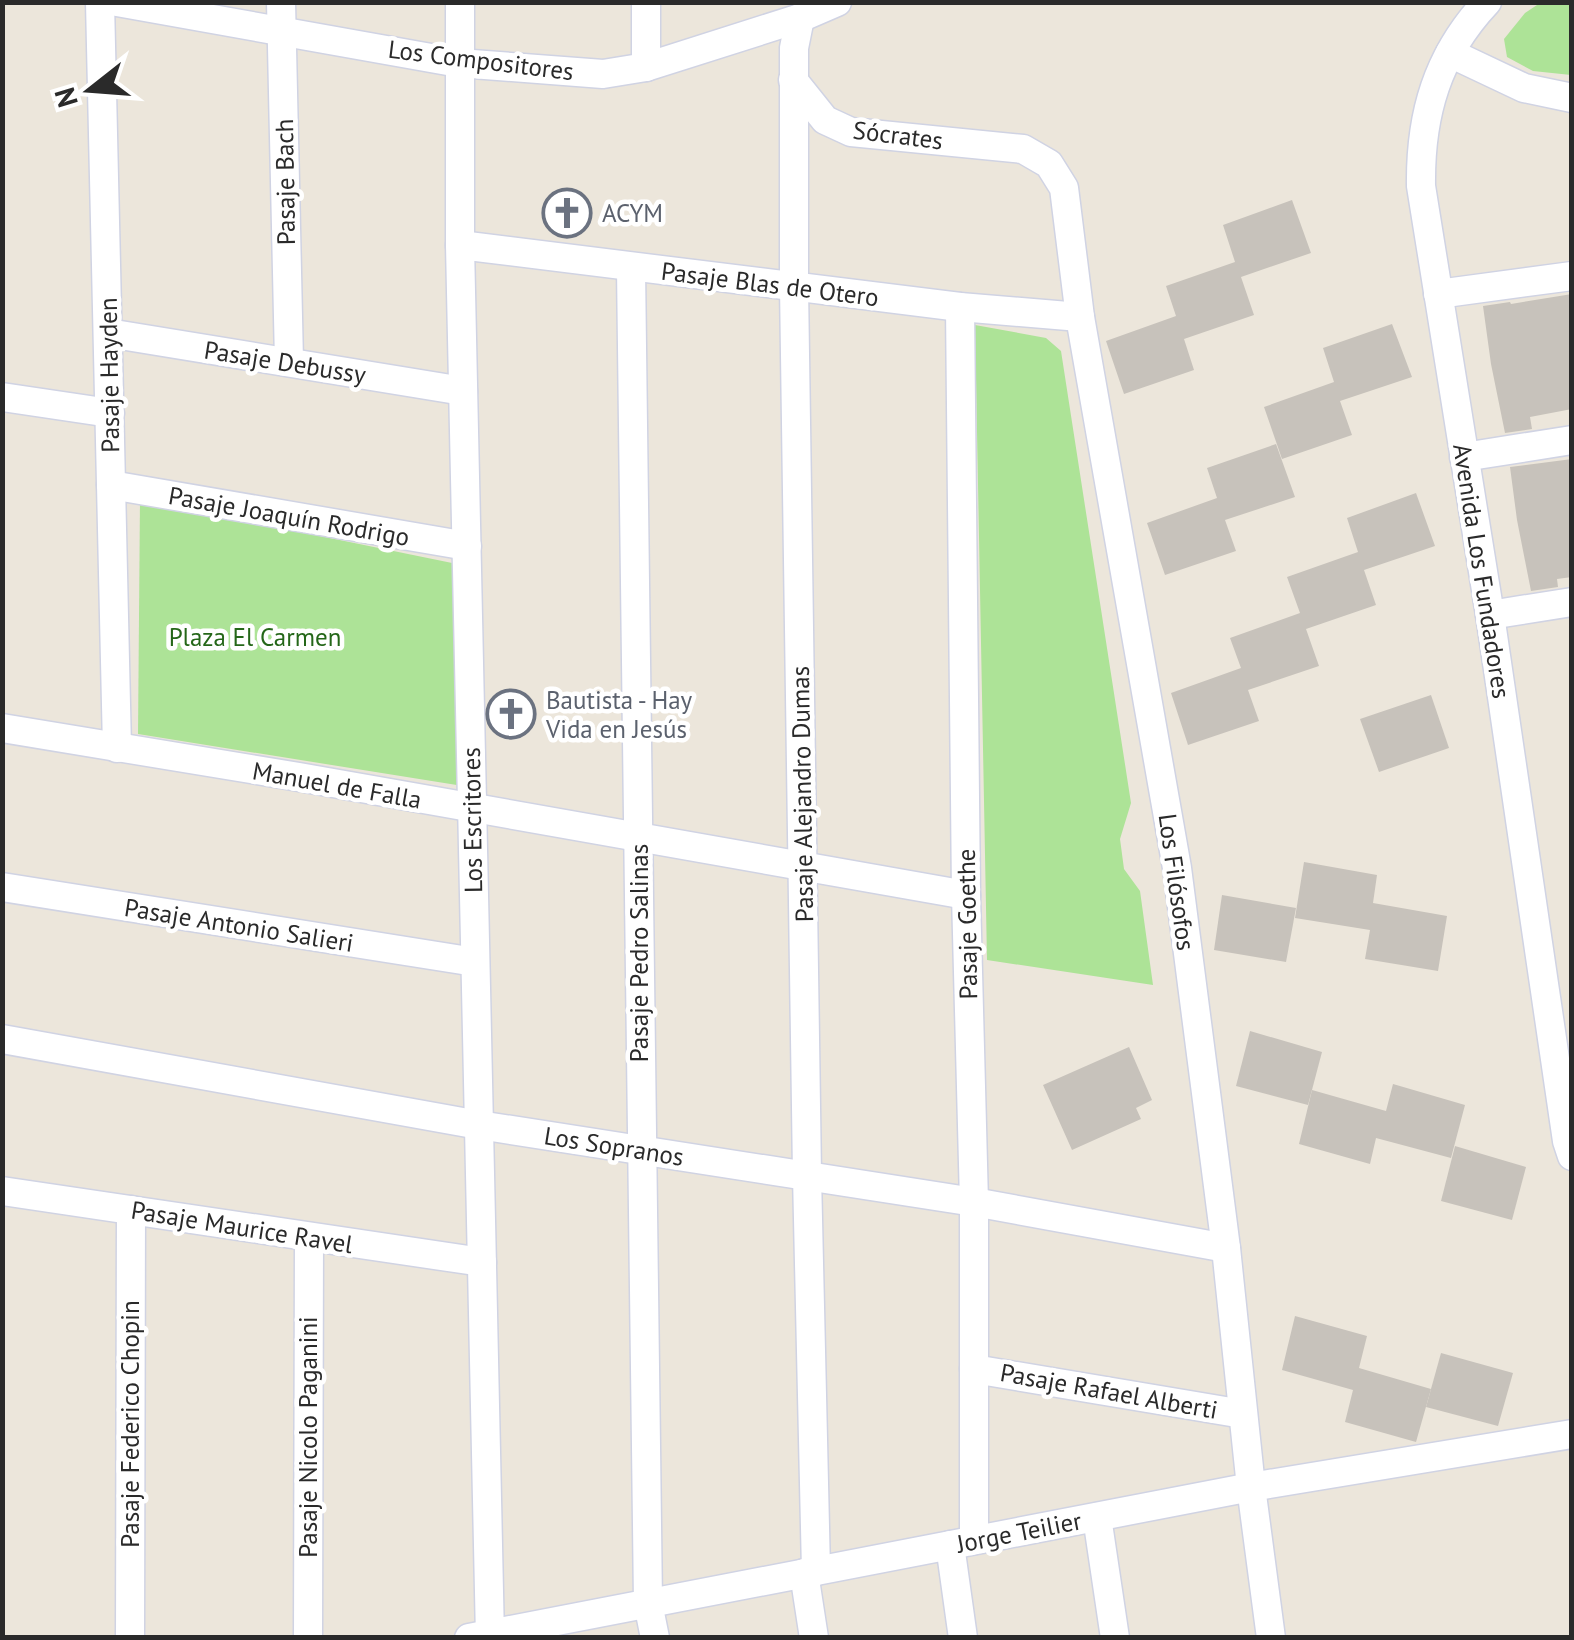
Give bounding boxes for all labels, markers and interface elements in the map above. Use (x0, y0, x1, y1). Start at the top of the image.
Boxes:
street label: Los Compositores (386, 33, 576, 87)
north arrow (40, 40, 140, 140)
text: N (45, 83, 86, 112)
street label: Sócrates (851, 114, 945, 156)
street label: Pasaje Bach (268, 119, 302, 245)
church icon: ACYM (541, 187, 593, 239)
place label: ACYM (602, 197, 663, 229)
street label: Pasaje Blas de Otero (660, 255, 880, 313)
street label: Pasaje Hayden (92, 297, 126, 453)
street label: Pasaje Debussy (202, 333, 368, 391)
street label: Avenida Los Fundadores (1446, 441, 1518, 701)
street label: Pasaje Joaquín Rodrigo (166, 479, 412, 553)
park label: Plaza El Carmen (169, 621, 341, 653)
street label: Pasaje Alejandro Dumas (784, 666, 820, 922)
place label: Bautista - Hay Vida en Jesús (545, 684, 693, 745)
church icon: Bautista - Hay Vida en Jesús (485, 688, 537, 740)
street label: Los Escritores (455, 747, 489, 893)
street label: Manuel de Falla (250, 754, 424, 816)
street label: Los Filósofos (1152, 812, 1202, 952)
street label: Pasaje Pedro Salinas (623, 844, 655, 1062)
street label: Pasaje Goethe (950, 848, 984, 1000)
street label: Pasaje Antonio Salieri (122, 891, 356, 959)
street label: Los Sopranos (542, 1119, 686, 1173)
street label: Pasaje Maurice Ravel (129, 1194, 356, 1260)
street label: Pasaje Federico Chopin (114, 1300, 146, 1548)
street label: Pasaje Nicolo Paganini (292, 1316, 324, 1558)
street label: Pasaje Rafael Alberti (998, 1356, 1220, 1426)
street label: Jorge Teilier (953, 1504, 1085, 1560)

